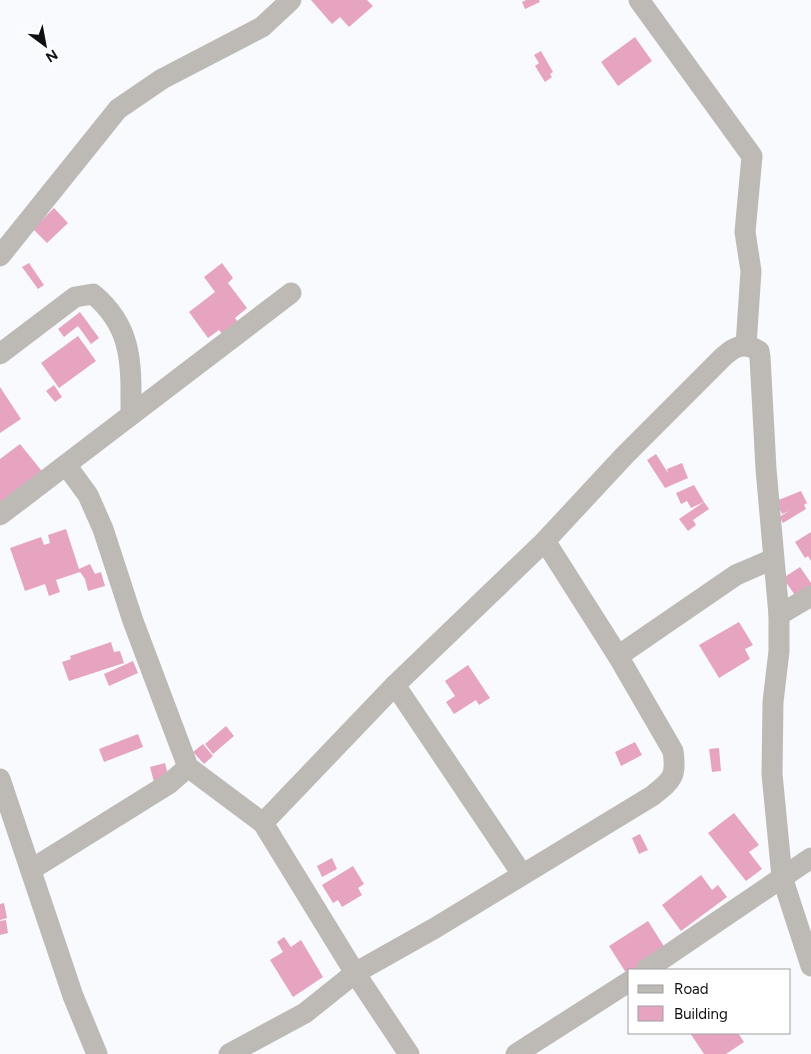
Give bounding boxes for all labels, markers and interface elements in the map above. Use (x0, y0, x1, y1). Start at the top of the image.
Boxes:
north arrow (20, 20, 70, 70)
text: N (43, 46, 61, 66)
legend (628, 969, 791, 1034)
text: Road (674, 980, 709, 998)
text: Building (674, 1005, 728, 1023)

